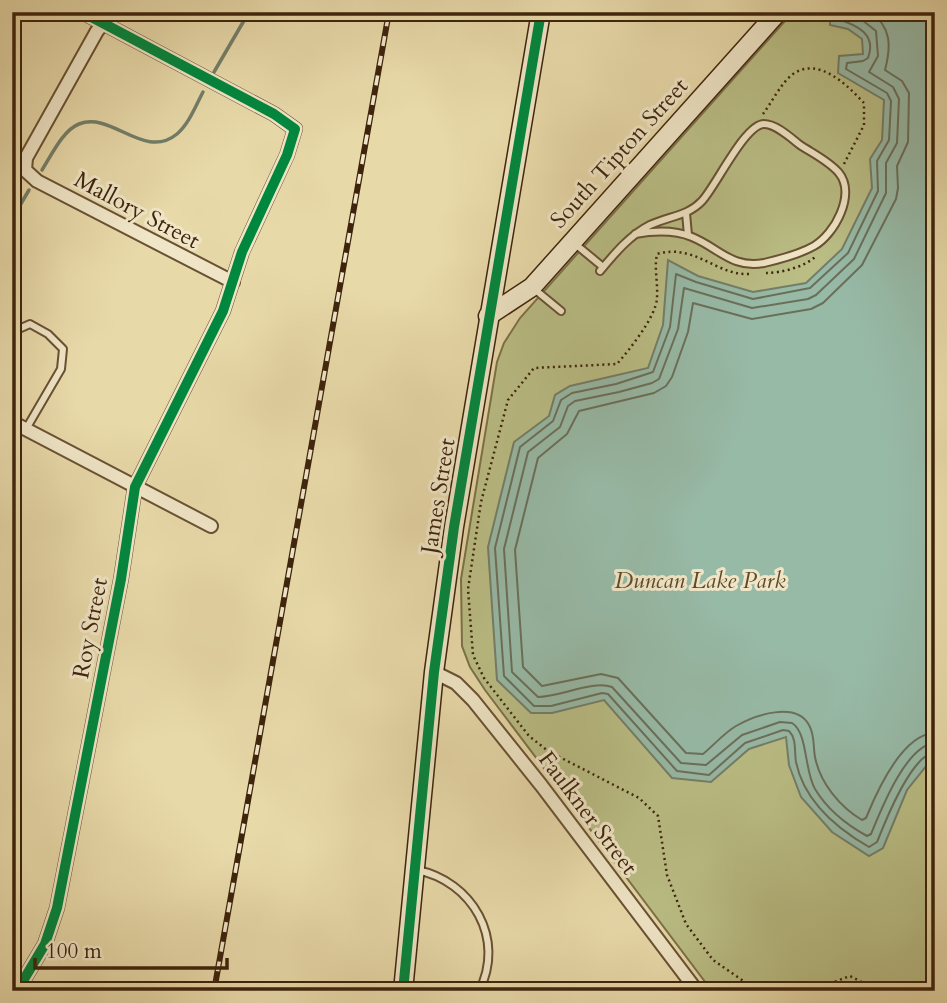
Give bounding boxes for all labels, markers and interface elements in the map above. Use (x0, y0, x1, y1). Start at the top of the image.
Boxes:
street label: South Tipton Street (543, 71, 695, 235)
street label: Mallory Street (69, 164, 205, 256)
street label: James Street (413, 436, 462, 559)
park label: Duncan Lake Park (614, 565, 786, 596)
street label: Roy Street (65, 575, 115, 681)
street label: Faulkner Street (531, 745, 645, 881)
scale bar (35, 926, 228, 970)
text: 100 m (46, 937, 102, 966)

